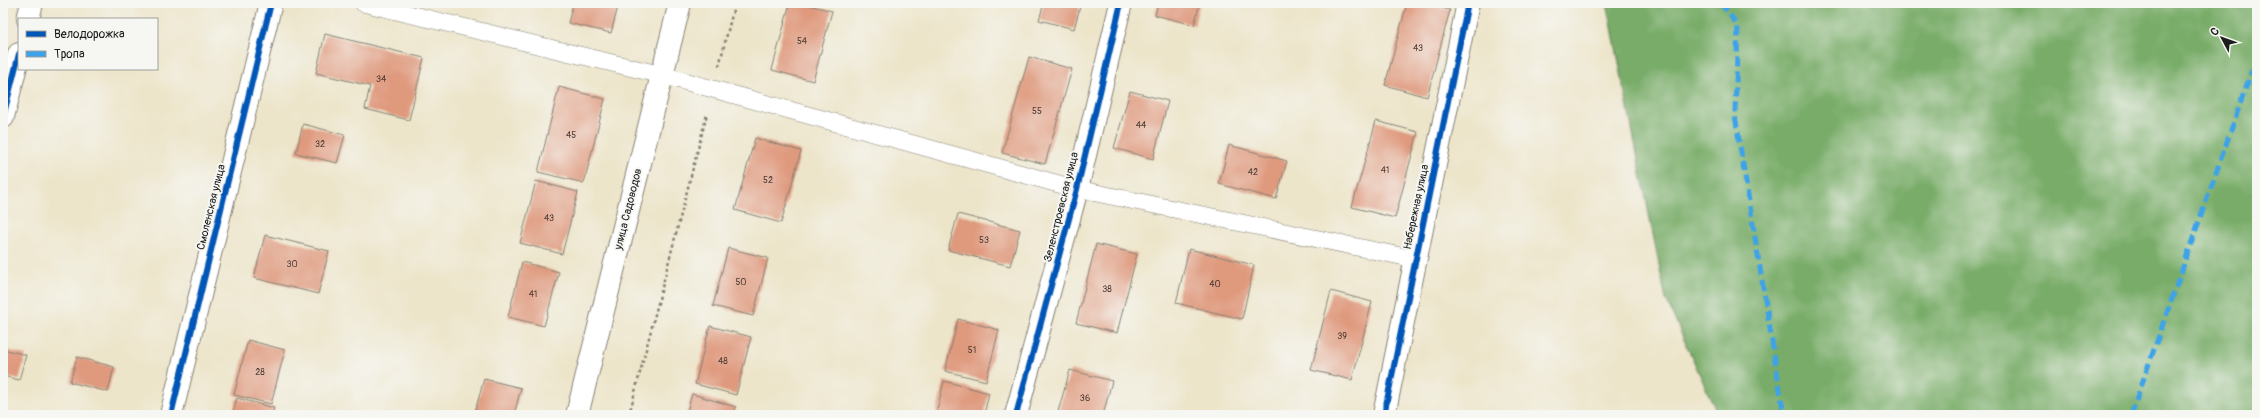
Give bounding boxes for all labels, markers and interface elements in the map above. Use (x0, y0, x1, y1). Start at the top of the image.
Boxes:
legend (18, 18, 158, 70)
north arrow (2202, 18, 2242, 58)
text: С (2208, 25, 2222, 39)
text: Велодорожка (54, 27, 125, 42)
house number: 54 (797, 36, 808, 47)
house number: 43 (1413, 43, 1423, 54)
text: Тропа (54, 47, 85, 62)
house number: 34 (376, 74, 387, 85)
house number: 55 (1032, 106, 1042, 117)
house number: 44 (1136, 120, 1147, 131)
house number: 45 (566, 130, 576, 141)
house number: 32 (315, 139, 325, 150)
street label: Зеленстроевская улица (1041, 151, 1081, 263)
street label: Смоленская улица (194, 163, 228, 251)
street label: Набережная улица (1401, 163, 1431, 251)
house number: 41 (1381, 165, 1389, 176)
street label: улица Садоводов (611, 167, 644, 252)
house number: 42 (1248, 167, 1258, 178)
house number: 52 (763, 175, 773, 186)
house number: 43 (544, 213, 554, 224)
house number: 53 (979, 235, 989, 246)
house number: 30 (286, 259, 298, 270)
house number: 50 (735, 277, 747, 288)
house number: 40 (1209, 279, 1221, 290)
house number: 38 (1102, 284, 1112, 295)
house number: 41 (529, 289, 537, 300)
house number: 39 (1337, 331, 1347, 342)
house number: 51 (968, 345, 976, 356)
house number: 48 (718, 356, 728, 367)
house number: 28 (255, 367, 265, 378)
house number: 36 (1080, 393, 1090, 404)

